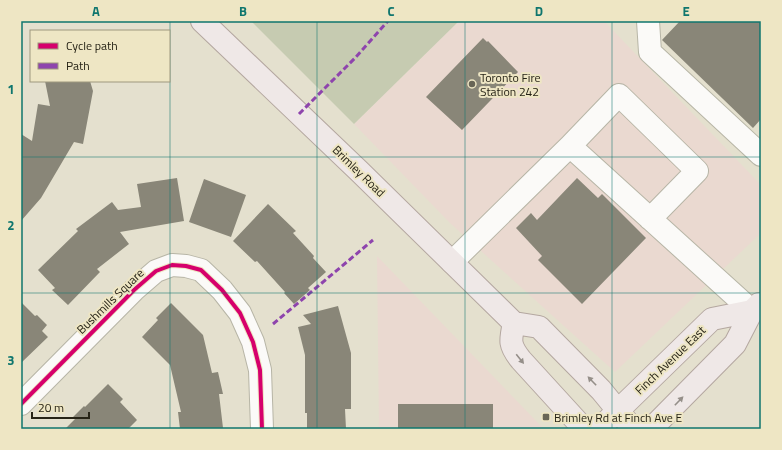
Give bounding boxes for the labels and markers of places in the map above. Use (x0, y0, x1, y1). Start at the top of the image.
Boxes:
place label: Toronto Fire Station 242 (480, 68, 541, 101)
marker: Toronto Fire Station 242 (467, 79, 477, 89)
place label: Brimley Rd at Finch Ave E (554, 408, 683, 427)
marker: Brimley Rd at Finch Ave E (541, 412, 551, 422)

